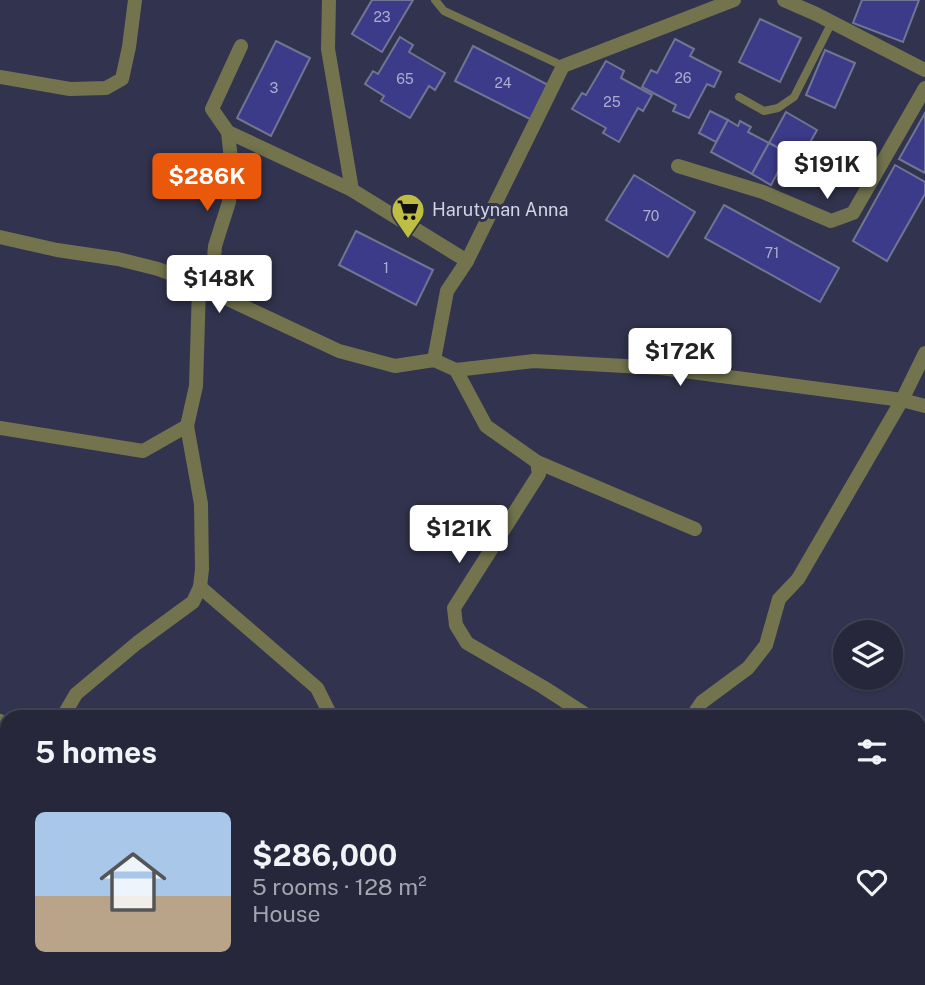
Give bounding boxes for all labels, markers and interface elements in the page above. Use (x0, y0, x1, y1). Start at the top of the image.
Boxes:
house number: 23 (373, 9, 391, 25)
house number: 26 (674, 70, 692, 86)
house number: 65 (396, 71, 414, 87)
house number: 24 (494, 75, 512, 91)
house number: 3 (270, 80, 279, 96)
house number: 25 (603, 94, 621, 110)
pin: $191K (778, 142, 876, 201)
text: $191K (794, 150, 861, 177)
pin: $286K (158, 154, 256, 213)
text: $286K (168, 162, 246, 189)
supermarket icon: Harutynan Anna (389, 191, 427, 240)
place label: Harutynan Anna (432, 199, 568, 220)
house number: 70 (643, 208, 659, 224)
house number: 71 (765, 245, 779, 261)
pin: $148K (170, 256, 268, 315)
house number: 1 (383, 260, 389, 276)
text: $148K (183, 264, 255, 291)
pin: $172K (631, 328, 729, 388)
text: $172K (644, 337, 716, 364)
pin: $121K (410, 505, 508, 565)
text: $121K (426, 514, 492, 541)
map controls (833, 620, 903, 690)
button: layers (833, 620, 903, 690)
icon: filters (853, 733, 891, 771)
text: 5 homes (35, 734, 157, 770)
text: $286,000 (252, 837, 397, 873)
icon: home (91, 840, 175, 924)
icon: heart (853, 863, 891, 901)
text: 5 rooms · 128 m² (252, 873, 427, 900)
text: House (252, 900, 320, 927)

